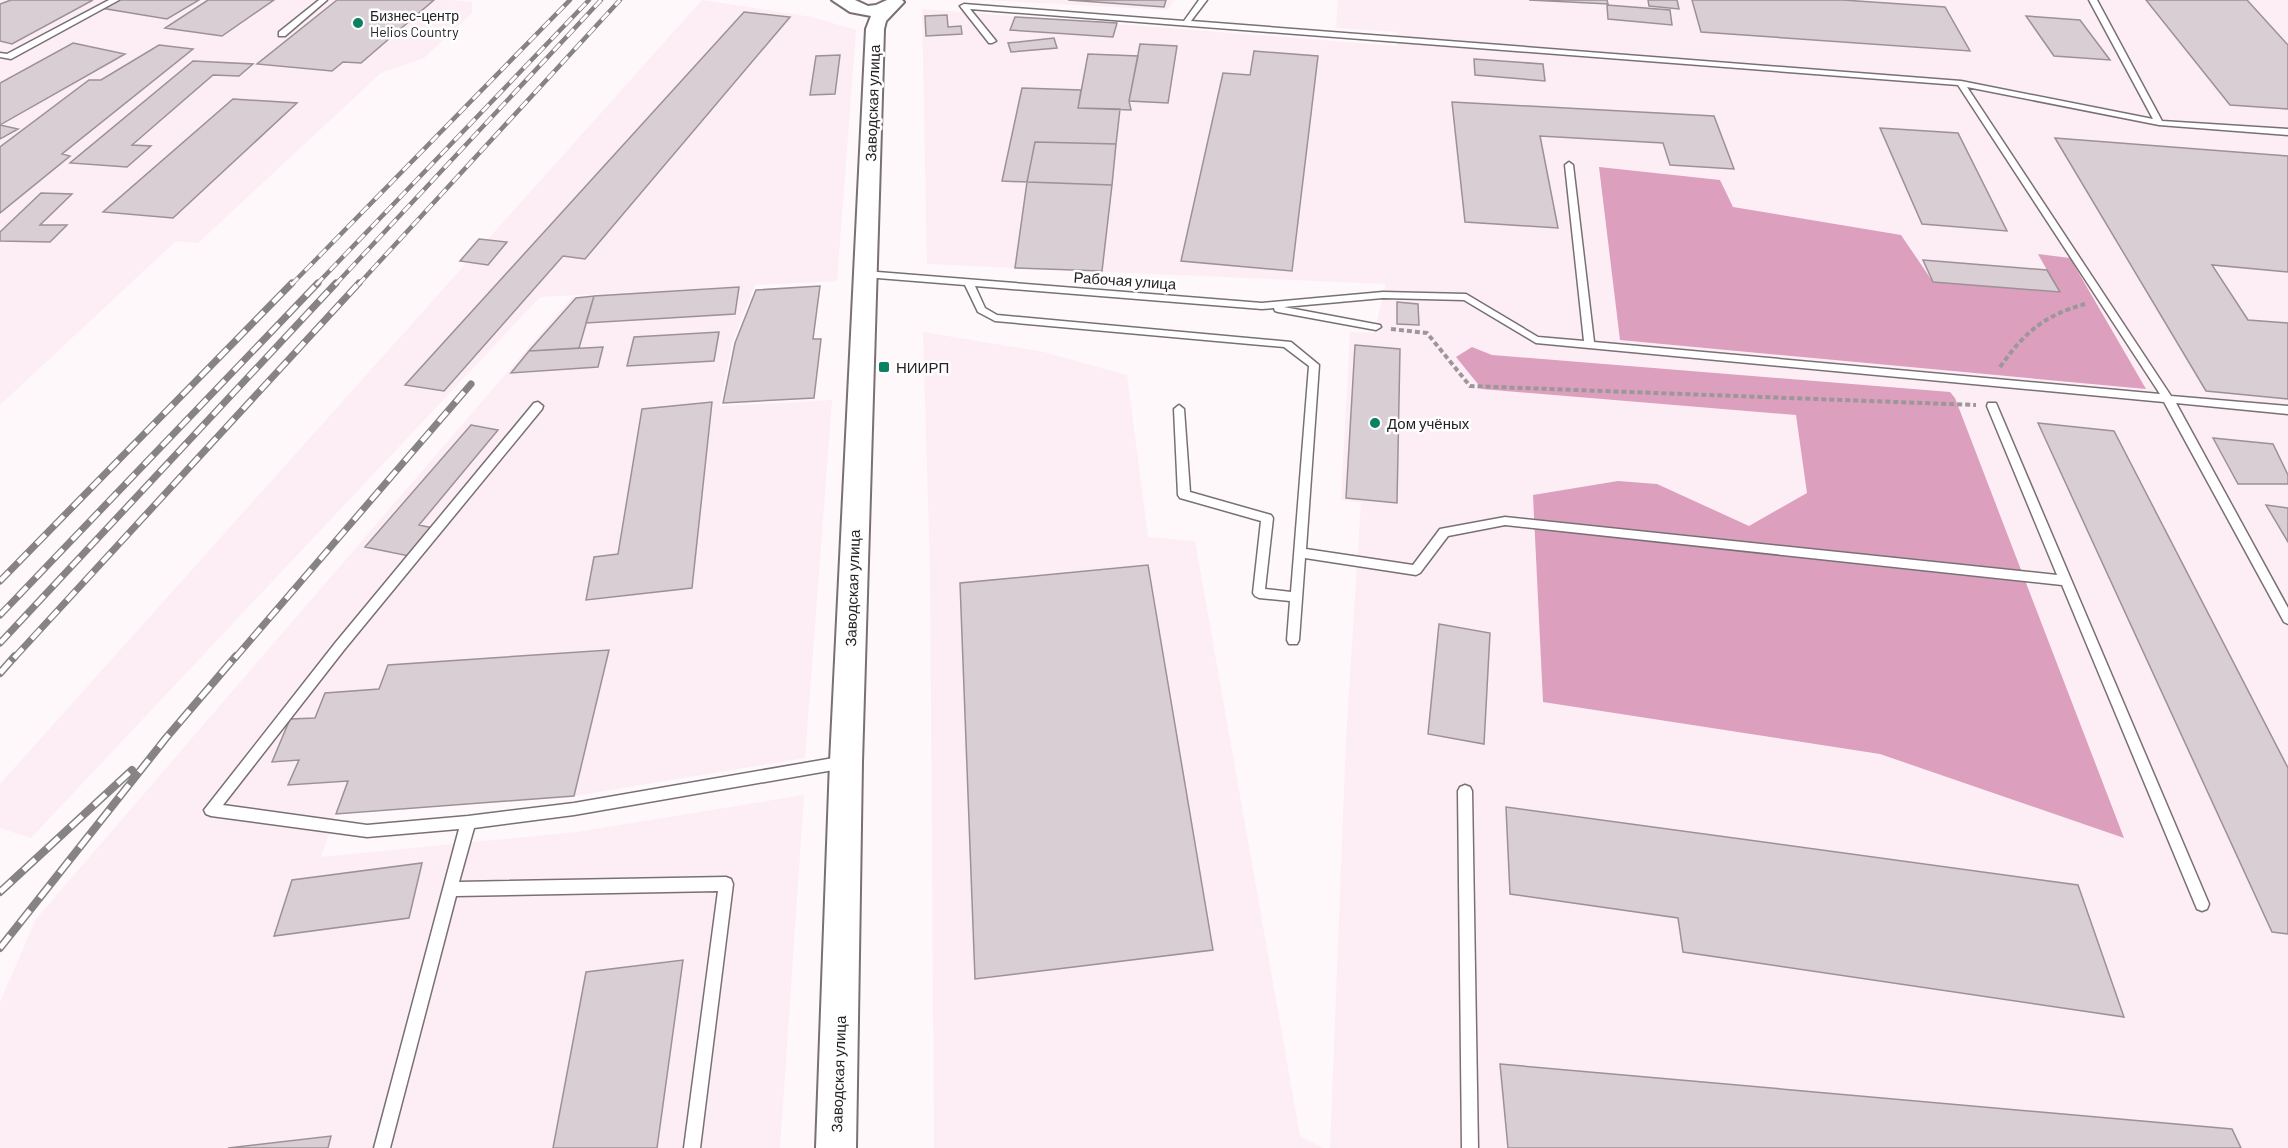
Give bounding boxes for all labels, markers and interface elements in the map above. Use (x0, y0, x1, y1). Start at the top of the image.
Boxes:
place label: Бизнес-центр Helios Country (370, 7, 459, 40)
marker: Бизнес-центр Helios Country (351, 16, 365, 30)
street label: Заводская улица (861, 44, 883, 162)
street label: Рабочая улица (1073, 267, 1178, 293)
place label: НИИРП (896, 358, 949, 376)
marker: НИИРП (877, 360, 891, 374)
place label: Дом учёных (1387, 414, 1470, 432)
marker: Дом учёных (1368, 416, 1382, 430)
street label: Заводская улица (841, 529, 863, 647)
street label: Заводская улица (827, 1015, 849, 1133)

